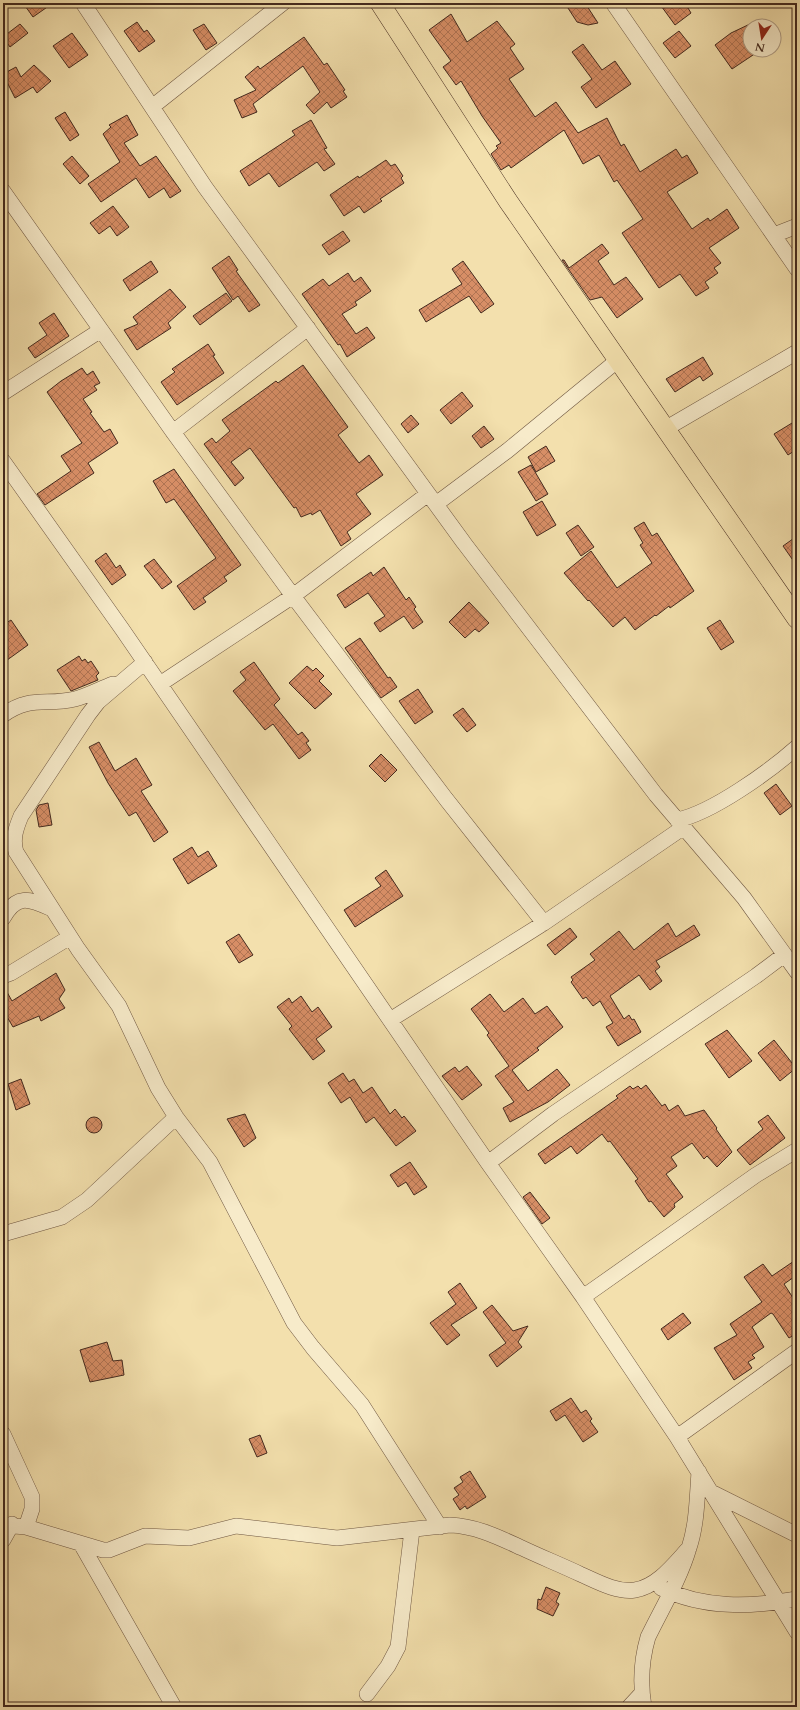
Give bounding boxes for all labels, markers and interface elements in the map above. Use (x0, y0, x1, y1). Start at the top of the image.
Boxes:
north arrow (742, 18, 782, 58)
text: N (753, 39, 766, 56)

